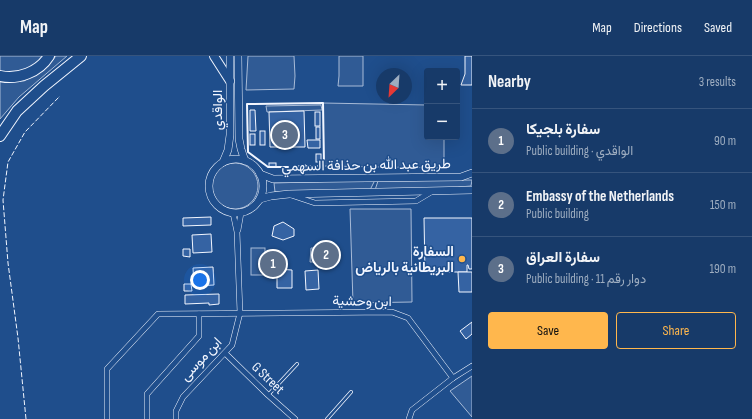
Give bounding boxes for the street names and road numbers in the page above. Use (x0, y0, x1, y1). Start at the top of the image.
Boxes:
street label: الواقدي (209, 90, 229, 130)
street label: طريق عبد الله بن حذافة السهمي (281, 155, 451, 178)
street label: ابن وحشية (332, 292, 392, 310)
street label: ابن موسى (177, 334, 225, 384)
street label: G Street (248, 358, 288, 398)

